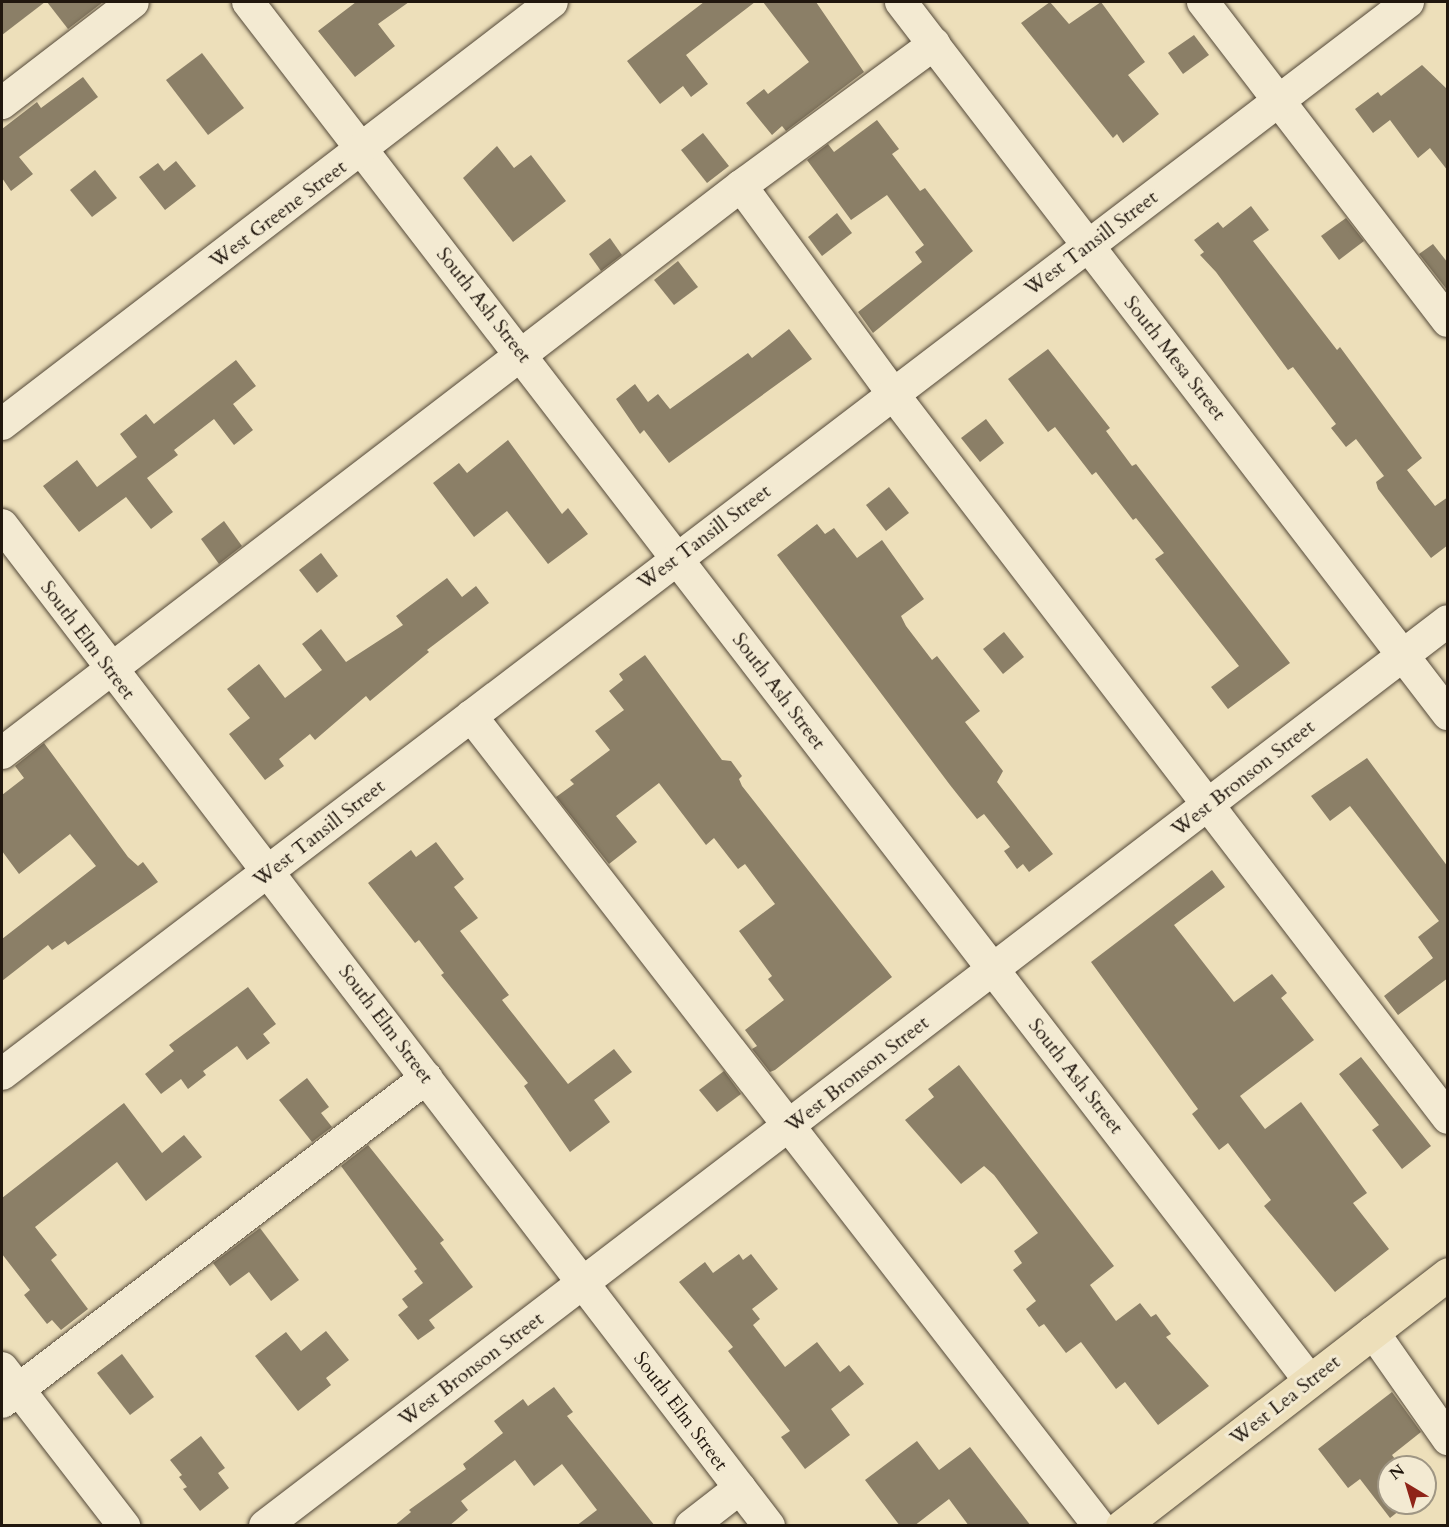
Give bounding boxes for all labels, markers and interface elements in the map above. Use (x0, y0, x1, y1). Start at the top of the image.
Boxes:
street label: West Greene Street (205, 155, 351, 273)
street label: West Tansill Street (1020, 185, 1162, 301)
street label: South Ash Street (431, 243, 537, 367)
street label: South Mesa Street (1119, 291, 1231, 425)
street label: West Tansill Street (633, 479, 775, 595)
street label: South Elm Street (36, 576, 140, 704)
street label: South Ash Street (727, 628, 831, 754)
street label: West Bronson Street (1167, 715, 1319, 841)
street label: West Tansill Street (248, 774, 390, 892)
street label: South Elm Street (334, 960, 438, 1088)
street label: West Bronson Street (781, 1011, 933, 1137)
street label: South Ash Street (1023, 1014, 1129, 1138)
street label: West Bronson Street (394, 1307, 548, 1431)
street label: South Elm Street (629, 1347, 733, 1475)
street label: West Lea Street (1225, 1350, 1345, 1450)
north arrow (1377, 1455, 1437, 1515)
text: N (1385, 1459, 1409, 1485)

